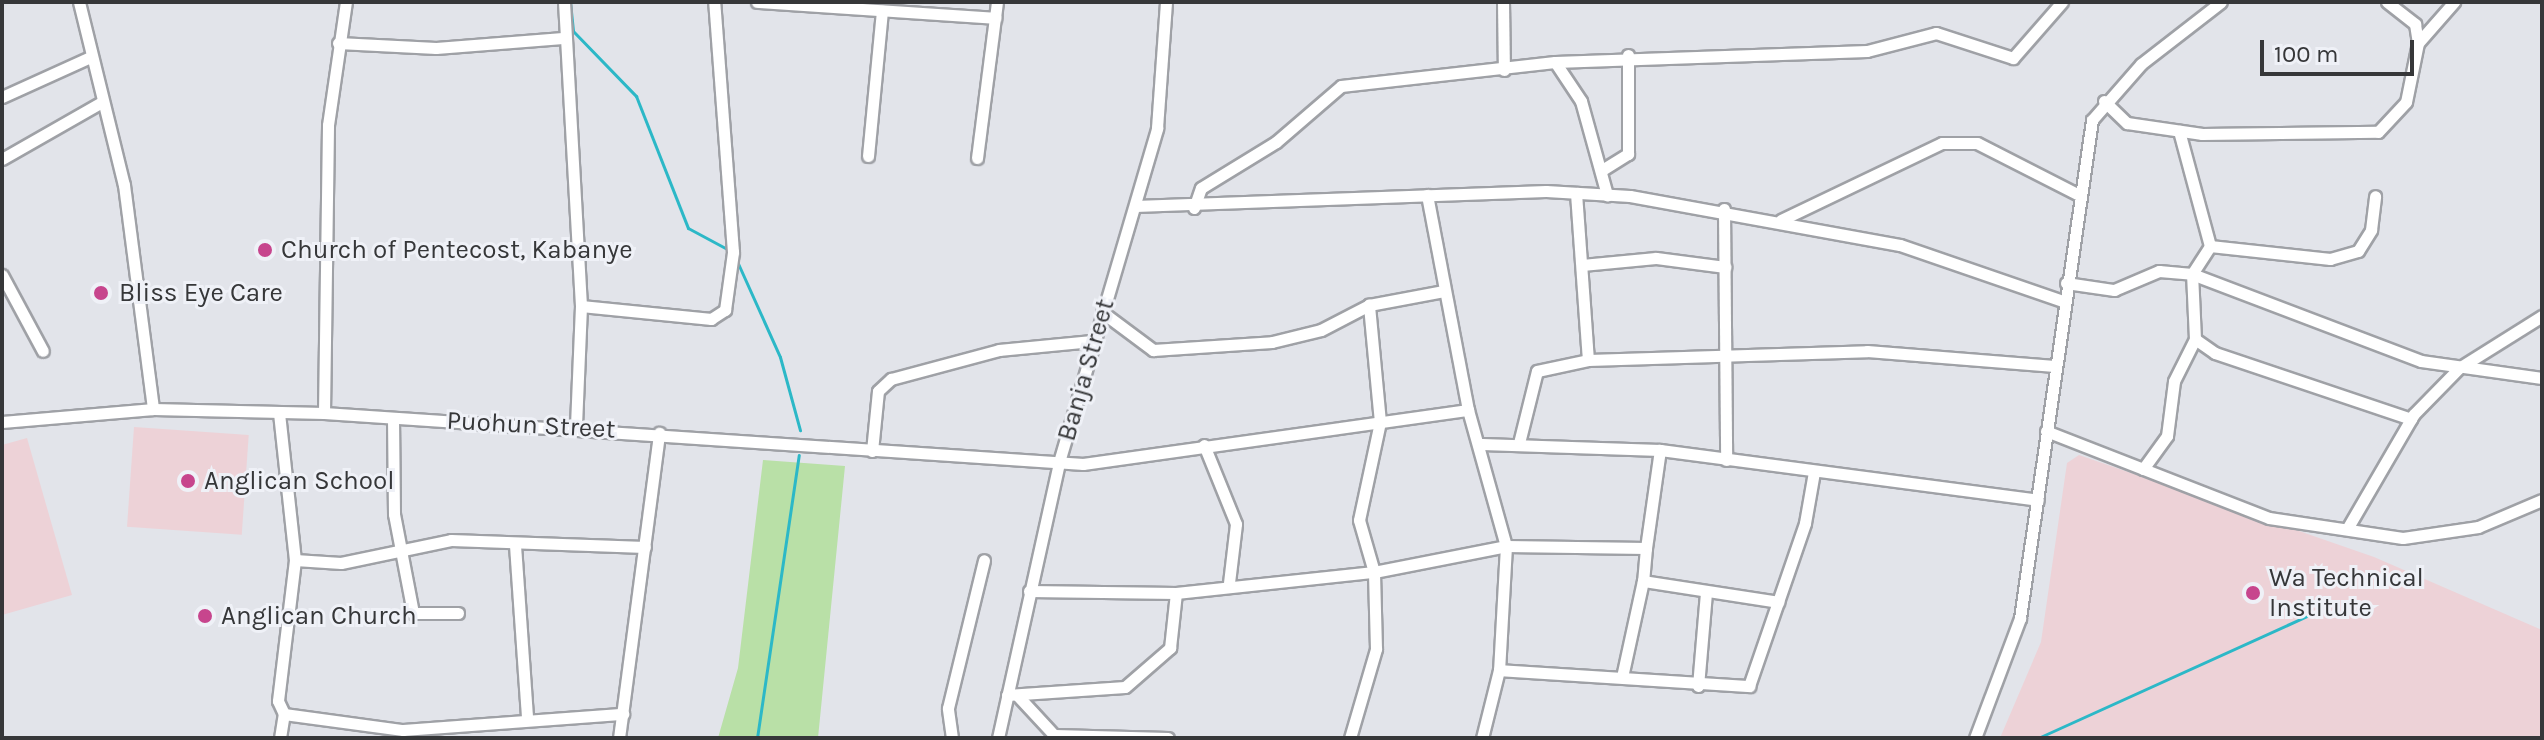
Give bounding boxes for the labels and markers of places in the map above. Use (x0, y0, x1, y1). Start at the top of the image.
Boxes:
place label: Church of Pentecost, Kabanye (281, 234, 633, 266)
marker: Church of Pentecost, Kabanye (256, 241, 274, 259)
place label: Bliss Eye Care (119, 277, 283, 309)
marker: Bliss Eye Care (90, 282, 112, 304)
place label: Anglican School (204, 465, 394, 497)
marker: Anglican School (179, 472, 197, 490)
place label: Wa Technical Institute (2269, 562, 2424, 624)
marker: Wa Technical Institute (2244, 584, 2262, 602)
place label: Anglican Church (221, 600, 417, 632)
marker: Anglican Church (196, 607, 214, 625)

